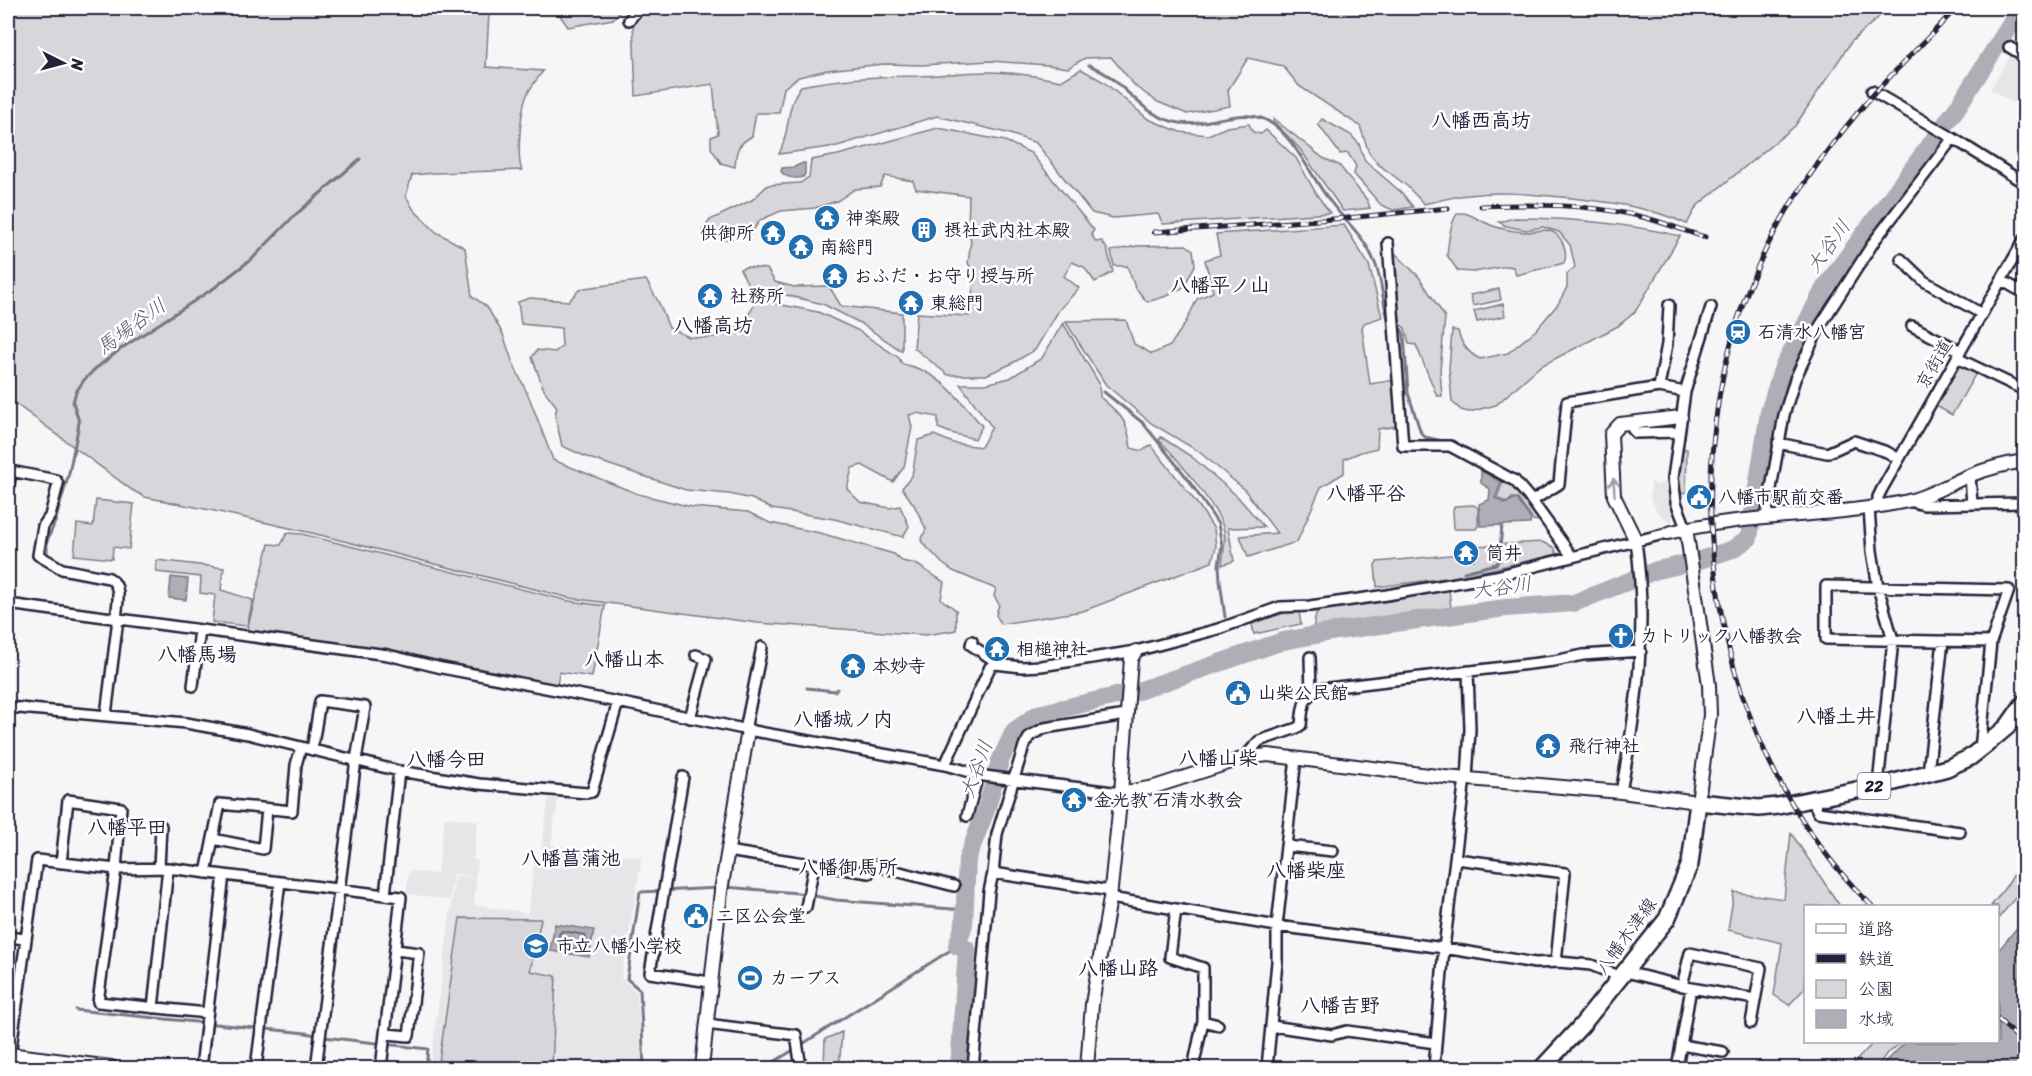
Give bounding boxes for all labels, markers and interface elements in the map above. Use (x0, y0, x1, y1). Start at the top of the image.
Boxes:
north arrow (33, 33, 93, 93)
text: N (62, 56, 93, 72)
district label: 八幡西高坊 (1431, 103, 1531, 138)
place label: 神楽殿 (846, 202, 900, 234)
temple icon: 神楽殿 (812, 203, 842, 233)
water label: 大谷川 (1797, 212, 1860, 281)
place label: 摂社武内社本殿 (944, 214, 1070, 246)
building icon: 摂社武内社本殿 (909, 215, 939, 245)
place label: 供御所 (700, 217, 754, 249)
temple icon: 供御所 (758, 218, 788, 248)
place label: 南総門 (820, 231, 874, 263)
temple icon: 南総門 (786, 232, 816, 262)
place label: おふだ・お守り授与所 (854, 260, 1034, 292)
temple icon: おふだ・お守り授与所 (820, 261, 850, 291)
district label: 八幡平ノ山 (1170, 268, 1270, 303)
place label: 社務所 (730, 280, 784, 312)
temple icon: 社務所 (695, 281, 725, 311)
place label: 東総門 (930, 287, 984, 319)
temple icon: 東総門 (896, 288, 926, 318)
water label: 馬場谷川 (89, 289, 174, 364)
district label: 八幡高坊 (673, 308, 753, 343)
place label: 石清水八幡宮 (1758, 316, 1866, 348)
station icon: 石清水八幡宮 (1723, 317, 1753, 347)
street label: 京街道 (1907, 333, 1961, 395)
district label: 八幡平谷 (1326, 476, 1406, 511)
one-way arrow (1608, 478, 1619, 498)
place label: 八幡市駅前交番 (1718, 481, 1844, 513)
public building icon: 八幡市駅前交番 (1684, 482, 1714, 512)
place label: 筒井 (1486, 537, 1522, 569)
temple icon: 筒井 (1451, 538, 1481, 568)
water label: 大谷川 (1470, 566, 1534, 609)
place label: カトリック八幡教会 (1640, 620, 1802, 652)
church icon: カトリック八幡教会 (1606, 621, 1636, 651)
place label: 相槌神社 (1016, 633, 1088, 665)
temple icon: 相槌神社 (982, 634, 1012, 664)
district label: 八幡馬場 (157, 637, 237, 672)
district label: 八幡山本 (584, 642, 664, 677)
place label: 本妙寺 (872, 650, 926, 682)
temple icon: 本妙寺 (838, 651, 868, 681)
place label: 山柴公民館 (1258, 677, 1348, 709)
public building icon: 山柴公民館 (1223, 678, 1253, 708)
district label: 八幡土井 (1796, 699, 1876, 734)
district label: 八幡城ノ内 (793, 702, 893, 737)
place label: 飛行神社 (1568, 730, 1640, 762)
temple icon: 飛行神社 (1533, 731, 1563, 761)
water label: 大谷川 (950, 735, 1003, 803)
district label: 八幡山柴 (1178, 741, 1258, 776)
district label: 八幡今田 (406, 742, 486, 777)
road number: 22 (1858, 773, 1890, 799)
place label: 金光教 石清水教会 (1094, 784, 1243, 816)
temple icon: 金光教 石清水教会 (1059, 785, 1089, 815)
district label: 八幡平田 (87, 810, 167, 845)
district label: 八幡菖蒲池 (521, 841, 621, 876)
district label: 八幡御馬所 (798, 850, 898, 885)
district label: 八幡柴座 (1266, 853, 1346, 888)
street label: 八幡木津線 (1587, 890, 1665, 982)
place label: 二区公会堂 (716, 900, 806, 932)
public building icon: 二区公会堂 (681, 901, 711, 931)
legend (1804, 905, 1999, 1043)
text: 道路 (1858, 913, 1894, 945)
place label: 市立八幡小学校 (556, 930, 682, 962)
school or university icon: 市立八幡小学校 (521, 931, 551, 961)
text: 鉄道 (1858, 943, 1894, 975)
district label: 八幡山路 (1078, 951, 1159, 986)
place label: カーブス (770, 962, 841, 994)
sports icon: カーブス (735, 963, 765, 993)
text: 公園 (1858, 973, 1894, 1005)
district label: 八幡吉野 (1300, 988, 1380, 1023)
text: 水域 (1858, 1003, 1894, 1035)

